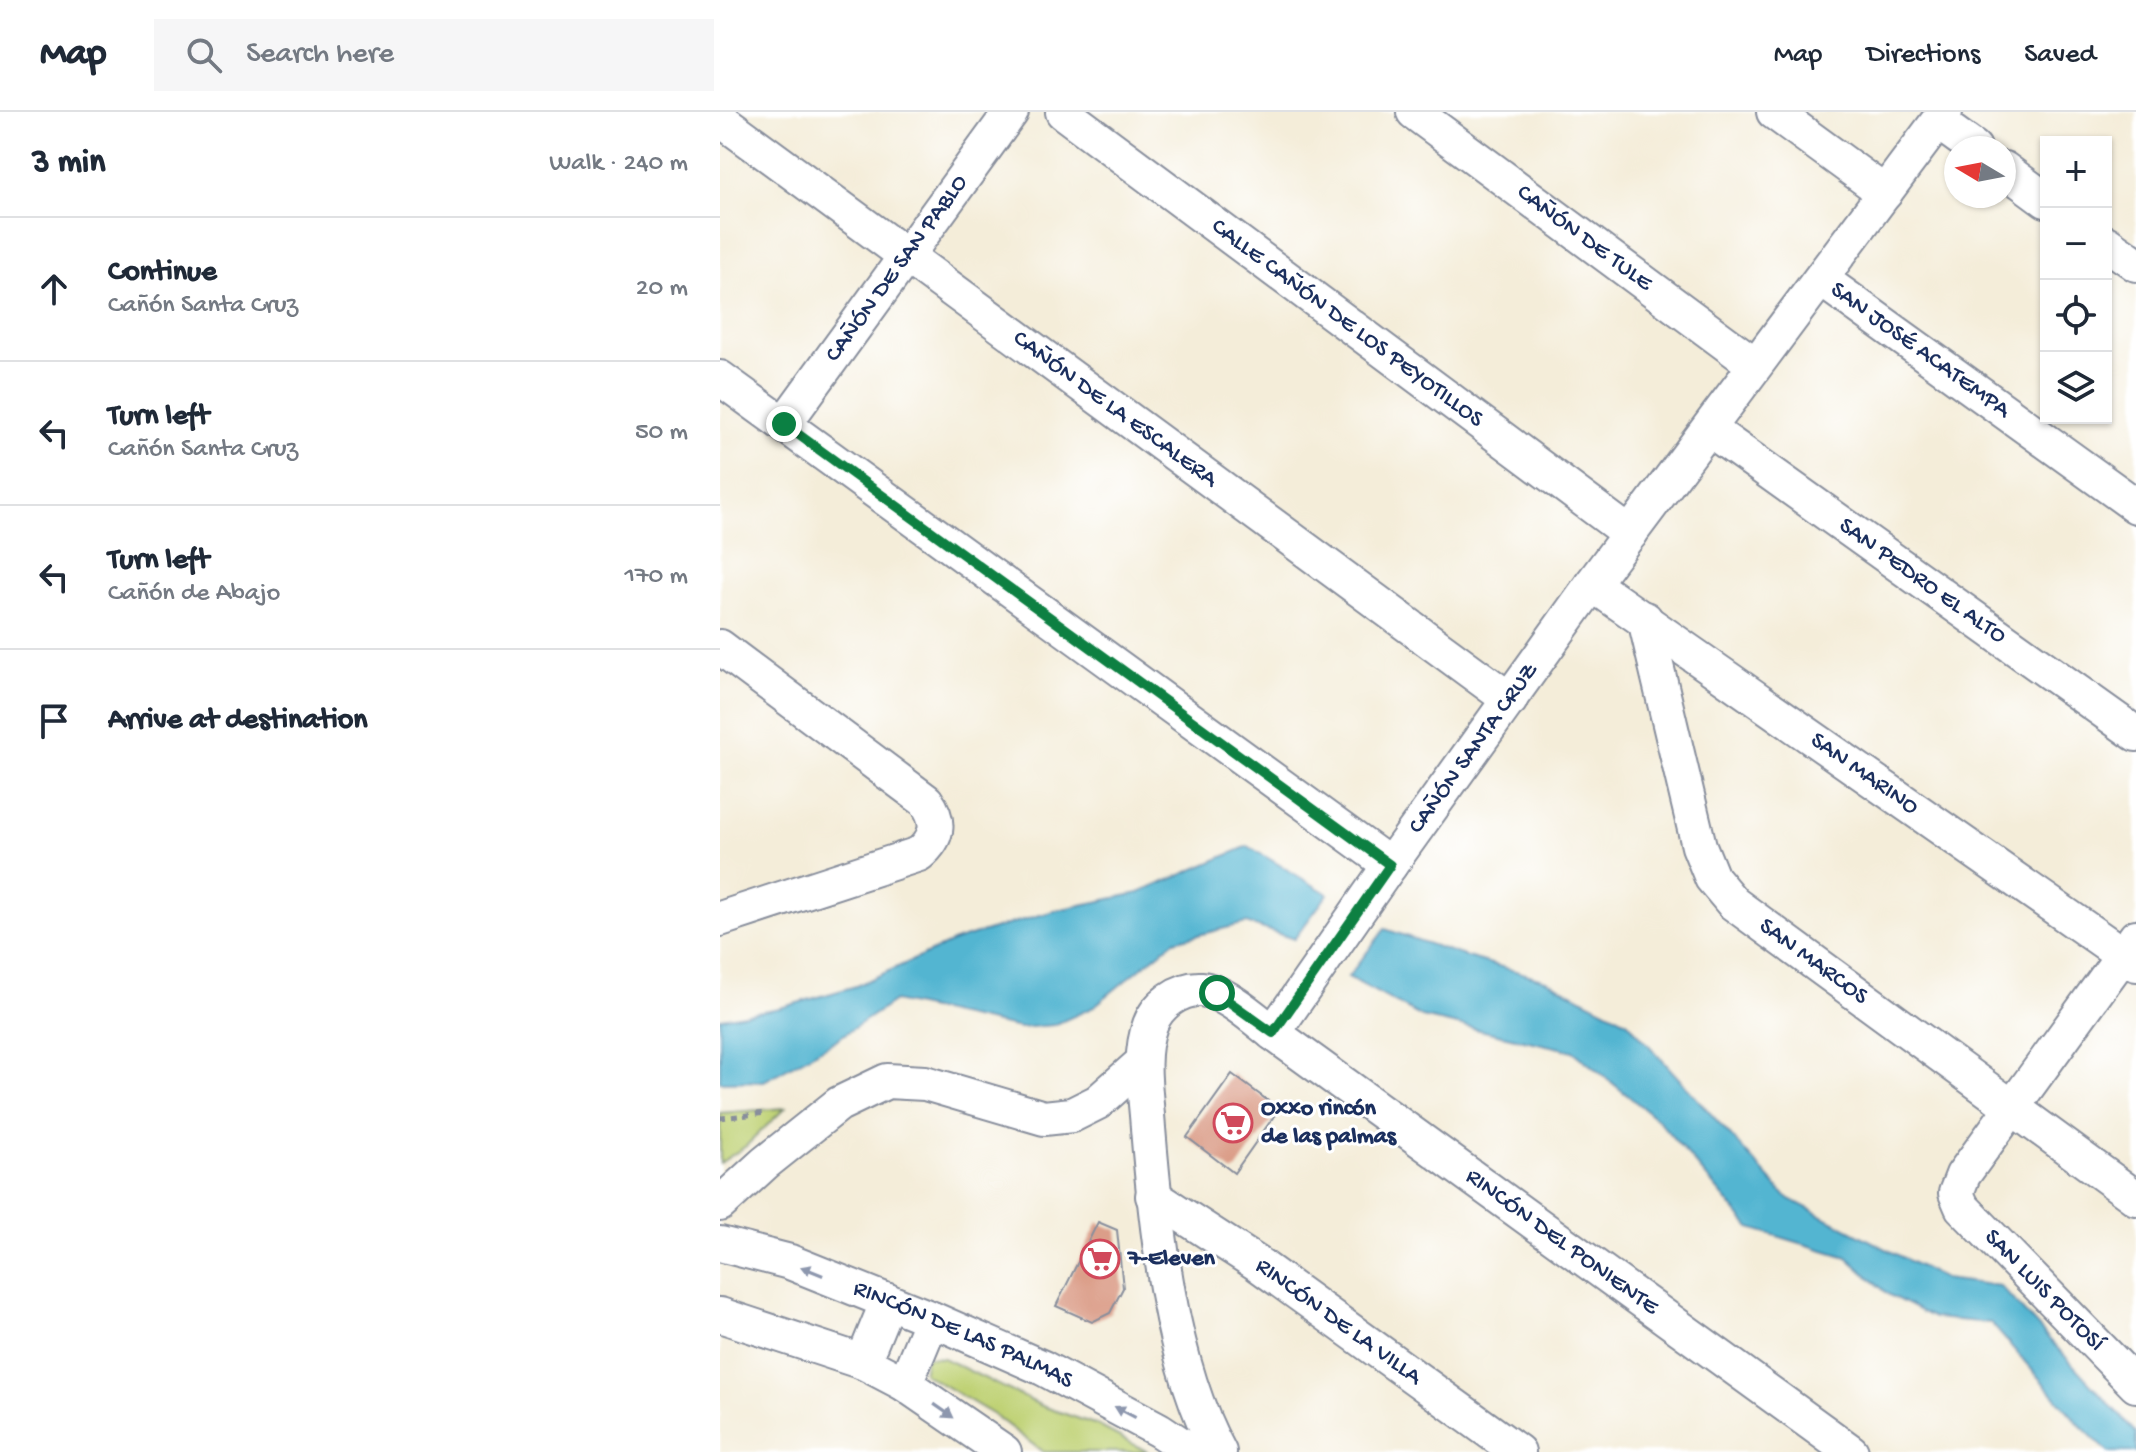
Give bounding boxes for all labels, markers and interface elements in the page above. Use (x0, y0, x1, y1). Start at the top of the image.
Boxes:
search box (154, 19, 714, 91)
text: Map (40, 33, 106, 77)
icon: search (182, 33, 226, 77)
text: Search here (246, 38, 394, 73)
text: Map (1774, 39, 1822, 72)
text: Directions (1866, 39, 1980, 72)
text: Saved (2024, 39, 2096, 72)
north arrow (1944, 136, 2016, 208)
map controls (2040, 136, 2112, 424)
button: + (2040, 136, 2112, 208)
text: 3 min (32, 144, 105, 184)
text: Walk · 240 m (549, 149, 688, 180)
street label: CAÑÓN DE SAN PABLO (819, 169, 975, 368)
street label: CAÑÓN DE TULE (1511, 178, 1659, 299)
button: − (2040, 208, 2112, 280)
street label: CALLE CAÑÓN DE LOS PEYOTILLOS (1205, 212, 1490, 435)
text: Continue (108, 256, 217, 291)
icon: ahead (32, 267, 76, 311)
text: 20 m (636, 274, 688, 305)
street label: SAN JOSÉ ACATEMPA (1824, 276, 2017, 426)
button: locate (2040, 280, 2112, 352)
text: Cañón Santa Cruz (108, 291, 298, 322)
street label: CAÑÓN DE LA ESCALERA (1007, 324, 1224, 495)
button: layers (2040, 352, 2112, 424)
text: Turn left (108, 400, 209, 435)
route end (766, 406, 802, 442)
icon: left (32, 411, 76, 455)
text: 50 m (635, 418, 688, 449)
text: Cañón Santa Cruz (108, 435, 298, 466)
street label: SAN PEDRO EL ALTO (1833, 512, 2012, 651)
text: Turn left (108, 544, 209, 579)
icon: left (32, 555, 76, 599)
text: 170 m (625, 562, 688, 593)
text: Cañón de Abajo (108, 579, 280, 610)
street label: CAÑÓN SANTA CRUZ (1402, 657, 1545, 840)
icon: arrive (32, 699, 76, 743)
text: Arrive at destination (108, 704, 368, 739)
street label: SAN MARINO (1804, 726, 1924, 822)
street label: SAN MARCOS (1753, 912, 1874, 1012)
route start (1199, 975, 1235, 1011)
place label: Oxxo rincón de las palmas (1261, 1095, 1397, 1152)
supermarket icon: Oxxo rincón de las palmas (1212, 1102, 1254, 1144)
street label: RINCÓN DEL PONIENTE (1459, 1162, 1665, 1323)
street label: SAN LUIS POTOSÍ (1978, 1223, 2110, 1358)
supermarket icon: 7-Eleven (1079, 1238, 1121, 1280)
place label: 7-Eleven (1127, 1245, 1216, 1274)
street label: RINCÓN DE LA VILLA (1249, 1252, 1429, 1393)
one-way arrow (800, 1264, 824, 1277)
street label: RINCÓN DE LAS PALMAS (849, 1274, 1079, 1396)
one-way arrow (934, 1403, 955, 1418)
one-way arrow (1114, 1405, 1137, 1419)

